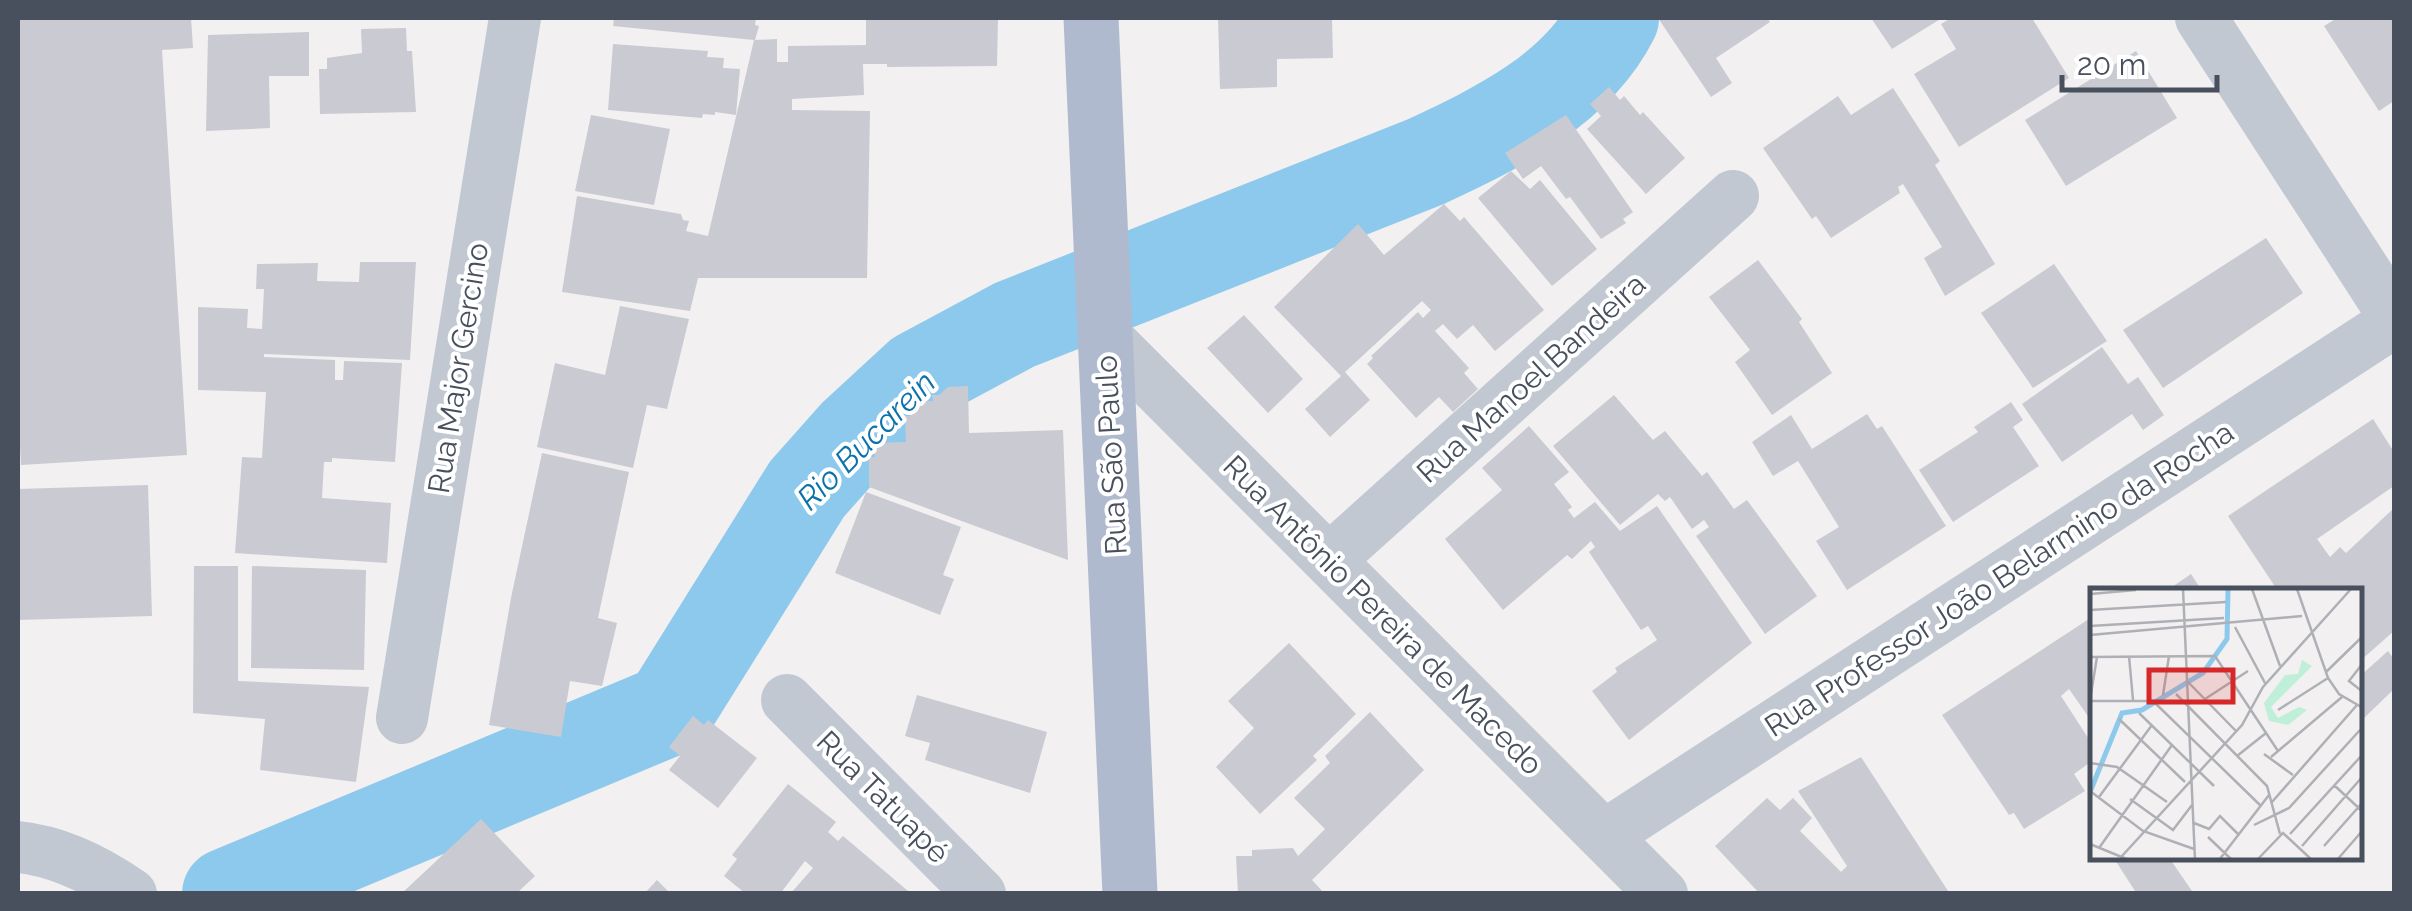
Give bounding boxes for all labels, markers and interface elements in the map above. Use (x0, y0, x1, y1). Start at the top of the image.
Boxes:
scale bar (2062, 30, 2217, 92)
text: 20 m (2077, 47, 2146, 82)
street label: Rua Major Gercino (421, 240, 495, 496)
street label: Rua Manoel Bandeira (1410, 266, 1652, 490)
street label: Rua São Paulo (1088, 354, 1134, 556)
water label: Rio Bucarein (789, 363, 943, 517)
street label: Rua Professor João Belarmino da Rocha (1758, 414, 2240, 744)
street label: Rua Antônio Pereira de Macedo (1216, 448, 1550, 782)
inset map (2090, 588, 2362, 861)
street label: Rua Tatuapé (810, 724, 956, 870)

